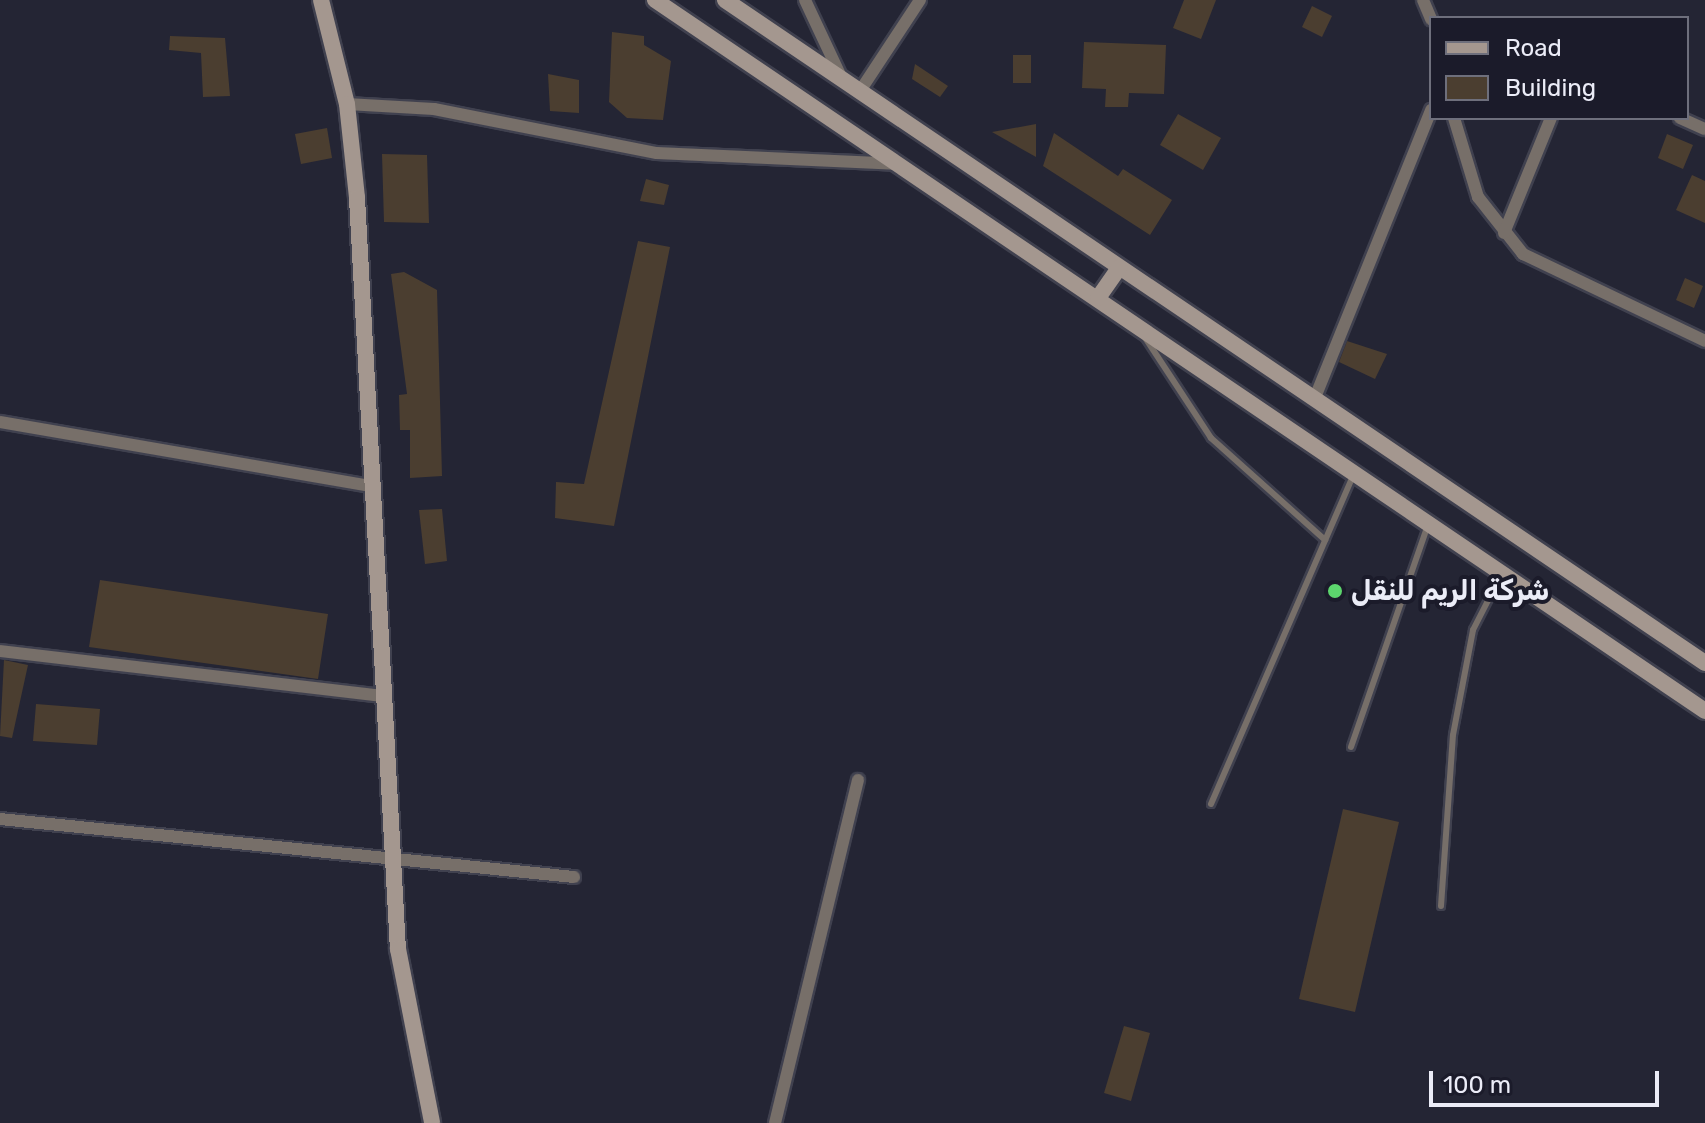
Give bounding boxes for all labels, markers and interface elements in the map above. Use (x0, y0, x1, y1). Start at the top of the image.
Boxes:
legend (1429, 16, 1689, 120)
text: Road (1505, 34, 1562, 62)
text: Building (1505, 74, 1596, 102)
place label: شركة الريم للنقل (1351, 574, 1549, 608)
marker: شركة الريم للنقل (1326, 582, 1344, 600)
scale bar (1433, 1055, 1663, 1105)
text: 100 m (1443, 1071, 1511, 1099)

